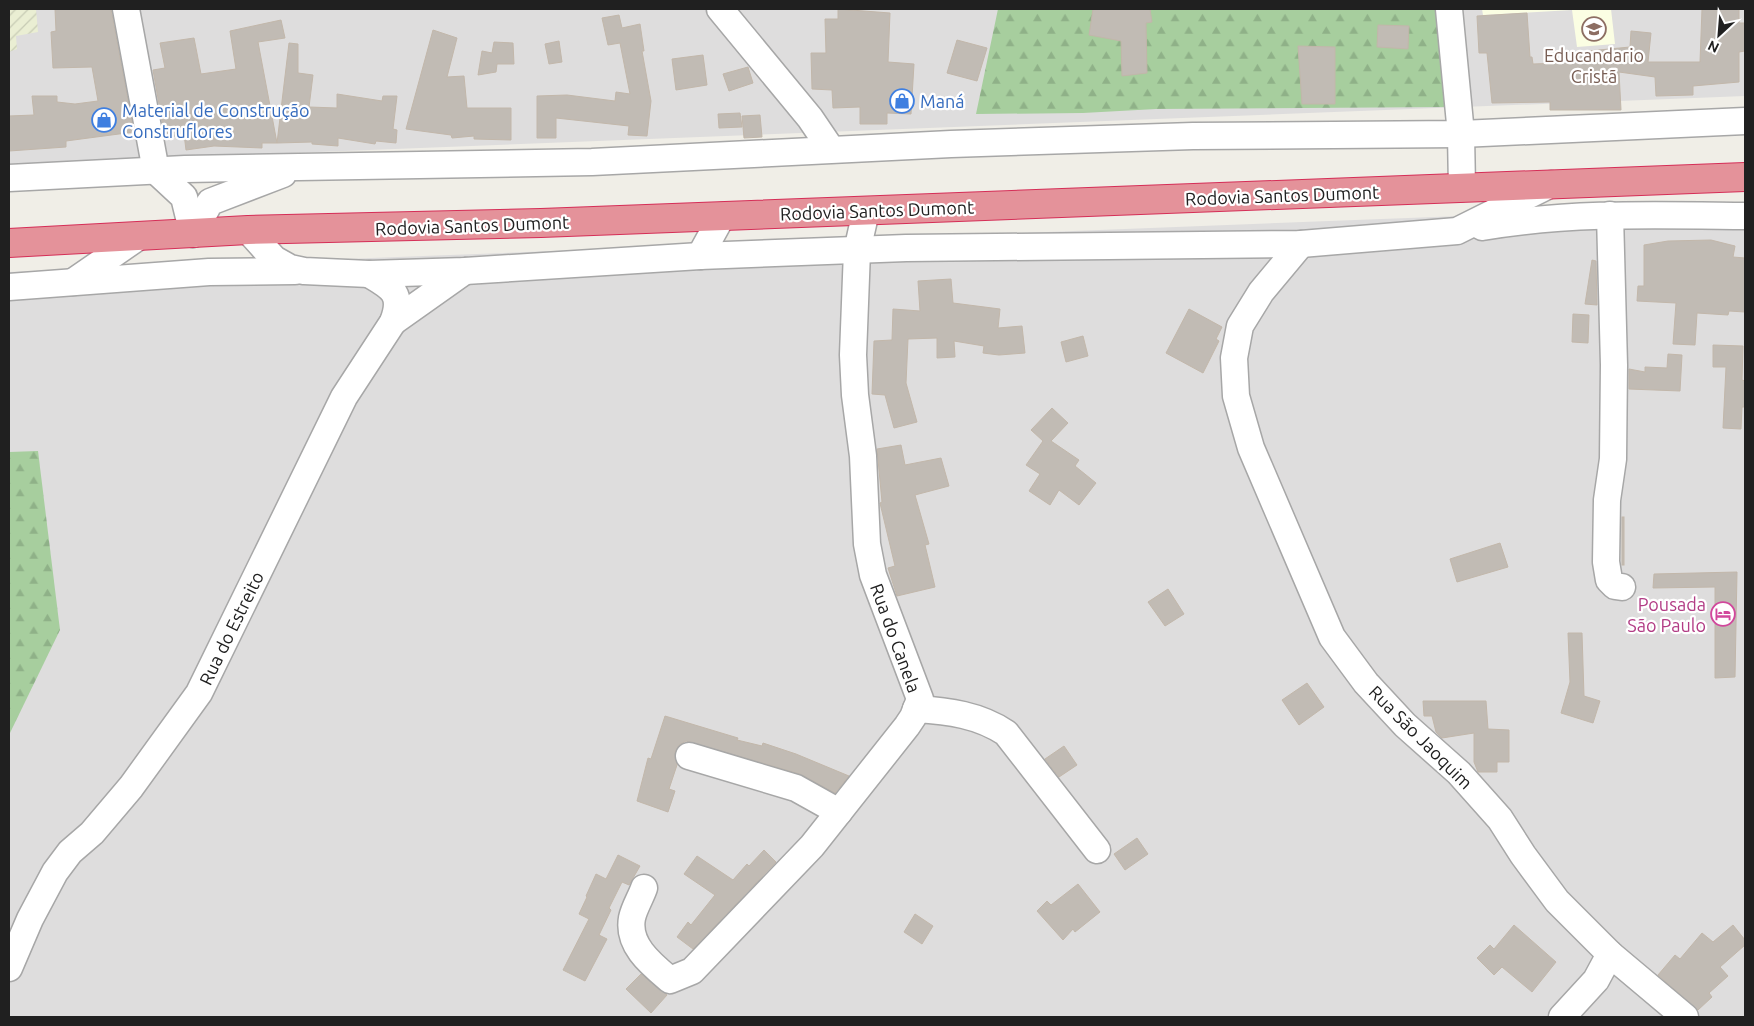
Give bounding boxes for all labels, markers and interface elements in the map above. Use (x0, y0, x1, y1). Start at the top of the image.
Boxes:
north arrow (1694, 10, 1744, 60)
school or university icon: Educandario Cristã (1581, 16, 1607, 42)
text: N (1705, 37, 1722, 56)
place label: Educandario Cristã (1544, 45, 1644, 86)
shop icon: Maná (889, 88, 915, 114)
place label: Maná (920, 91, 964, 111)
place label: Material de Construção Construflores (122, 100, 310, 141)
shop icon: Material de Construção Construflores (91, 107, 117, 133)
street label: Rodovia Santos Dumont (1185, 182, 1379, 208)
street label: Rodovia Santos Dumont (780, 197, 974, 223)
street label: Rodovia Santos Dumont (375, 212, 569, 238)
street label: Rua do Estreito (195, 568, 267, 688)
street label: Rua do Canela (867, 581, 925, 695)
place label: Pousada São Paulo (1627, 594, 1706, 635)
hotel icon: Pousada São Paulo (1710, 601, 1736, 627)
street label: Rua São Jaoquim (1365, 681, 1477, 793)

